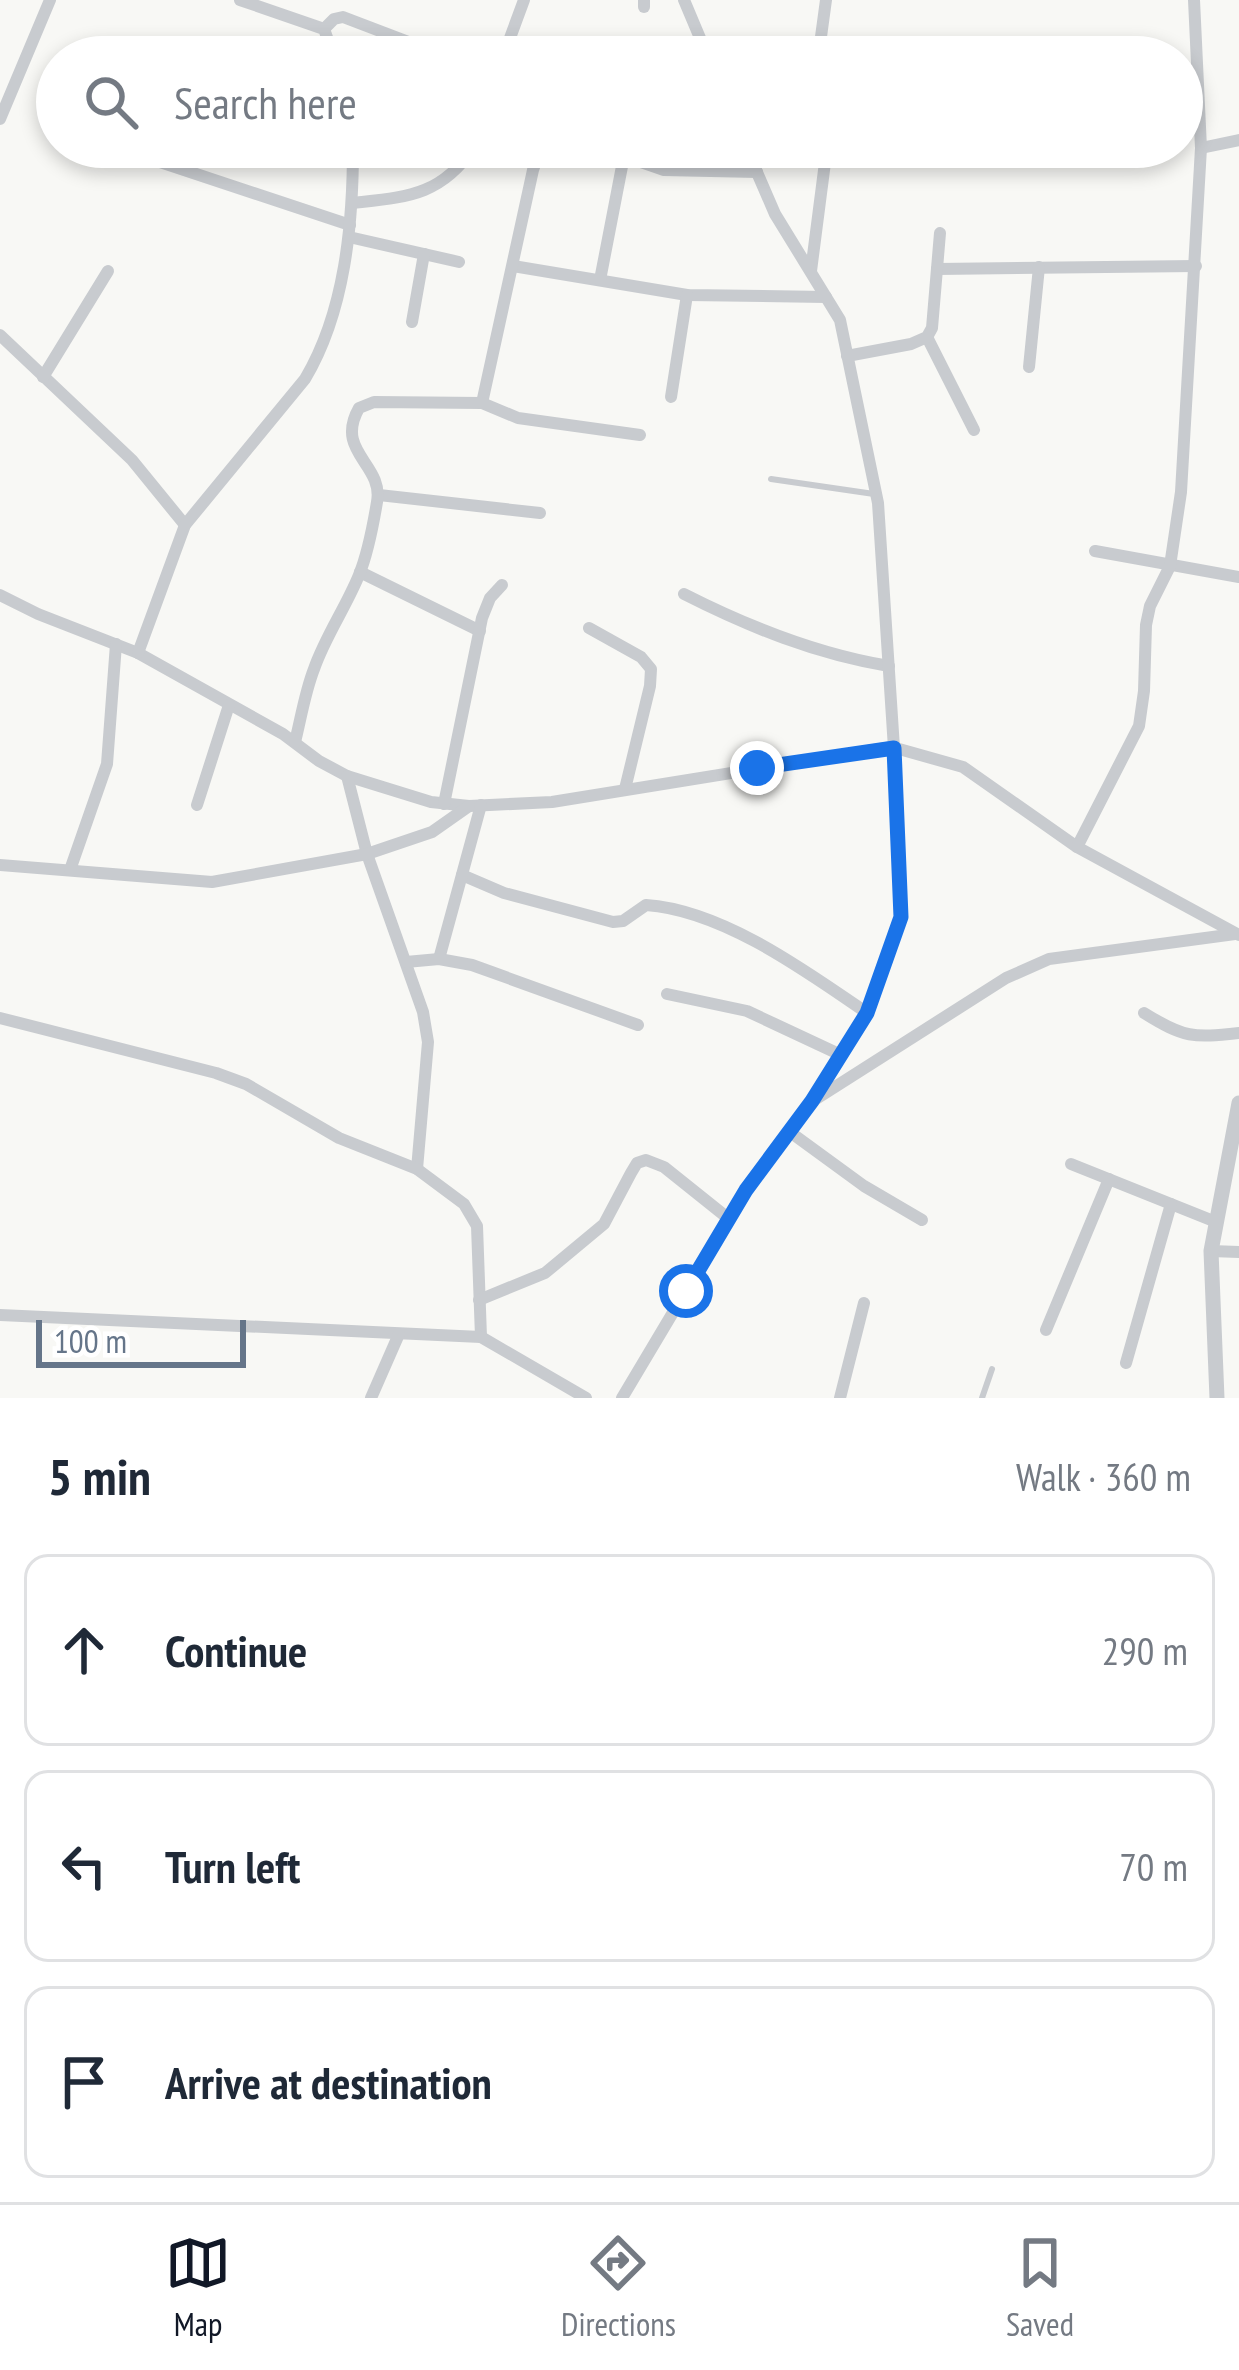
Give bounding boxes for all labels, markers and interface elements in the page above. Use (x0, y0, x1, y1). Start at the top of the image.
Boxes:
search box (36, 36, 1203, 168)
icon: search (78, 69, 144, 135)
text: Search here (174, 73, 357, 131)
route end (730, 741, 784, 795)
route start (659, 1264, 713, 1318)
scale bar (36, 1314, 246, 1367)
text: 100 m (54, 1319, 127, 1362)
text: 5 min (48, 1443, 151, 1509)
text: Walk · 360 m (1016, 1451, 1191, 1502)
icon: ahead (51, 1617, 117, 1683)
text: Continue (165, 1621, 307, 1679)
text: 290 m (1102, 1625, 1188, 1676)
icon: left (51, 1833, 117, 1899)
text: Turn left (165, 1837, 300, 1895)
text: 70 m (1119, 1841, 1188, 1892)
icon: arrive (51, 2049, 117, 2115)
text: Arrive at destination (165, 2053, 492, 2111)
tab: Map (165, 2230, 231, 2345)
tab: Directions (561, 2230, 676, 2345)
tab: Saved (1006, 2230, 1074, 2345)

